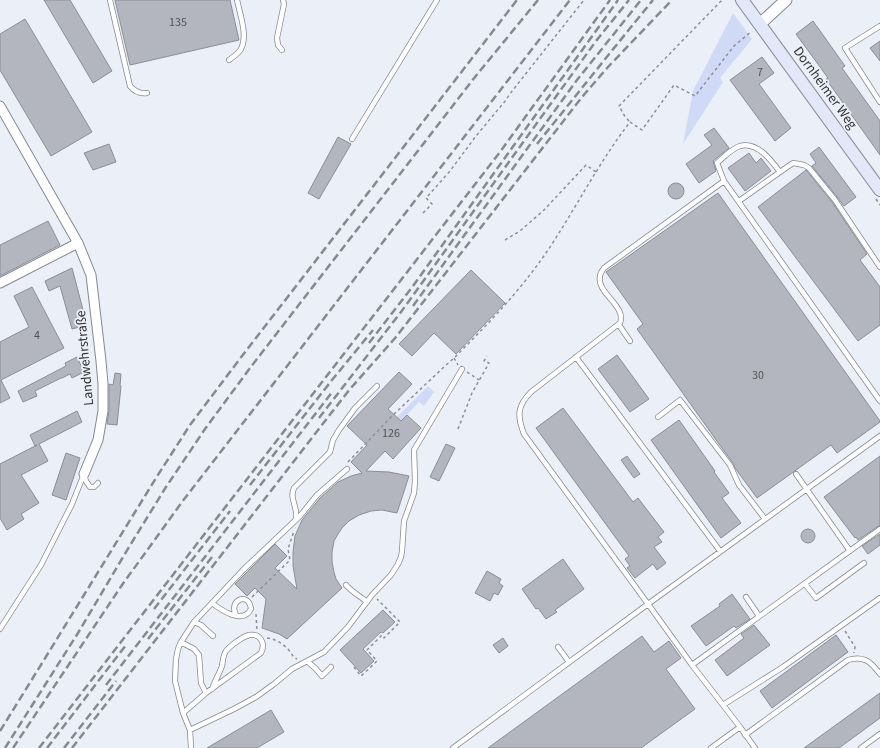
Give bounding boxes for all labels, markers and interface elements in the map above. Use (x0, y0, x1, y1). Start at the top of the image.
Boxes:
house number: 135 (169, 14, 187, 31)
street label: Dornheimer Weg (788, 43, 862, 133)
house number: 7 (757, 64, 763, 81)
street label: Landwehrstraße (71, 309, 99, 406)
house number: 4 (34, 327, 40, 344)
house number: 30 (752, 367, 764, 384)
house number: 126 (382, 425, 400, 442)

